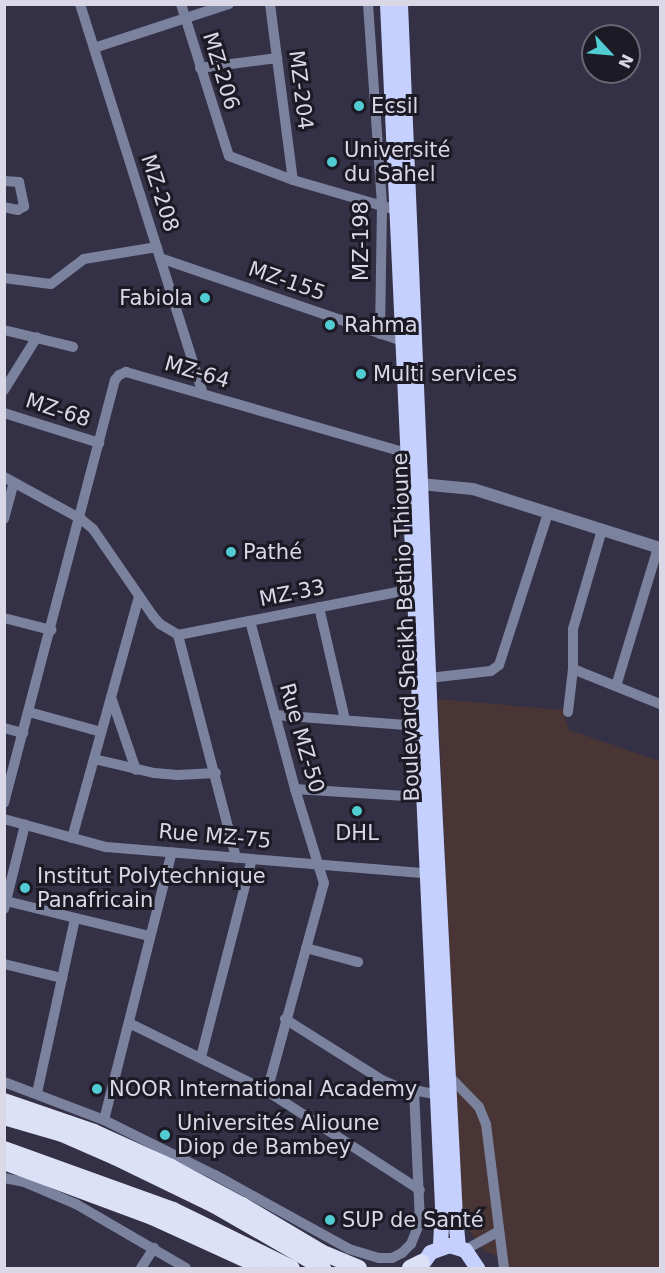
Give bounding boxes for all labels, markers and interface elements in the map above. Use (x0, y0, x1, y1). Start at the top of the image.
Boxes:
north arrow (581, 24, 641, 84)
street label: MZ-206 (197, 29, 245, 113)
street label: MZ-204 (284, 49, 318, 131)
text: N (614, 51, 637, 71)
place label: Ecsil (371, 93, 418, 119)
marker: Ecsil (352, 99, 366, 113)
place label: Université du Sahel (344, 137, 450, 187)
street label: MZ-208 (136, 151, 184, 235)
marker: Université du Sahel (325, 155, 339, 169)
street label: MZ-198 (348, 201, 374, 281)
street label: MZ-155 (245, 256, 329, 306)
place label: Fabiola (119, 285, 193, 311)
marker: Fabiola (198, 291, 212, 305)
place label: Rahma (344, 312, 418, 338)
marker: Rahma (321, 316, 339, 334)
street label: MZ-64 (162, 351, 232, 393)
place label: Multi services (373, 361, 517, 387)
marker: Multi services (354, 367, 368, 381)
street label: MZ-68 (23, 388, 93, 432)
street label: Boulevard Sheikh Bethio Thioune (387, 452, 425, 802)
place label: Pathé (243, 539, 302, 565)
marker: Pathé (224, 545, 238, 559)
street label: MZ-33 (257, 574, 327, 612)
street label: Rue MZ-50 (274, 680, 330, 796)
marker: DHL (350, 804, 364, 818)
street label: Rue MZ-75 (158, 819, 272, 853)
place label: DHL (335, 820, 379, 846)
place label: Institut Polytechnique Panafricain (37, 863, 266, 913)
marker: Institut Polytechnique Panafricain (18, 881, 32, 895)
place label: NOOR International Academy (109, 1076, 417, 1102)
marker: NOOR International Academy (90, 1082, 104, 1096)
place label: Universités Alioune Diop de Bambey (177, 1110, 379, 1160)
marker: Universités Alioune Diop de Bambey (158, 1128, 172, 1142)
place label: SUP de Santé (342, 1207, 484, 1233)
marker: SUP de Santé (323, 1213, 337, 1227)

